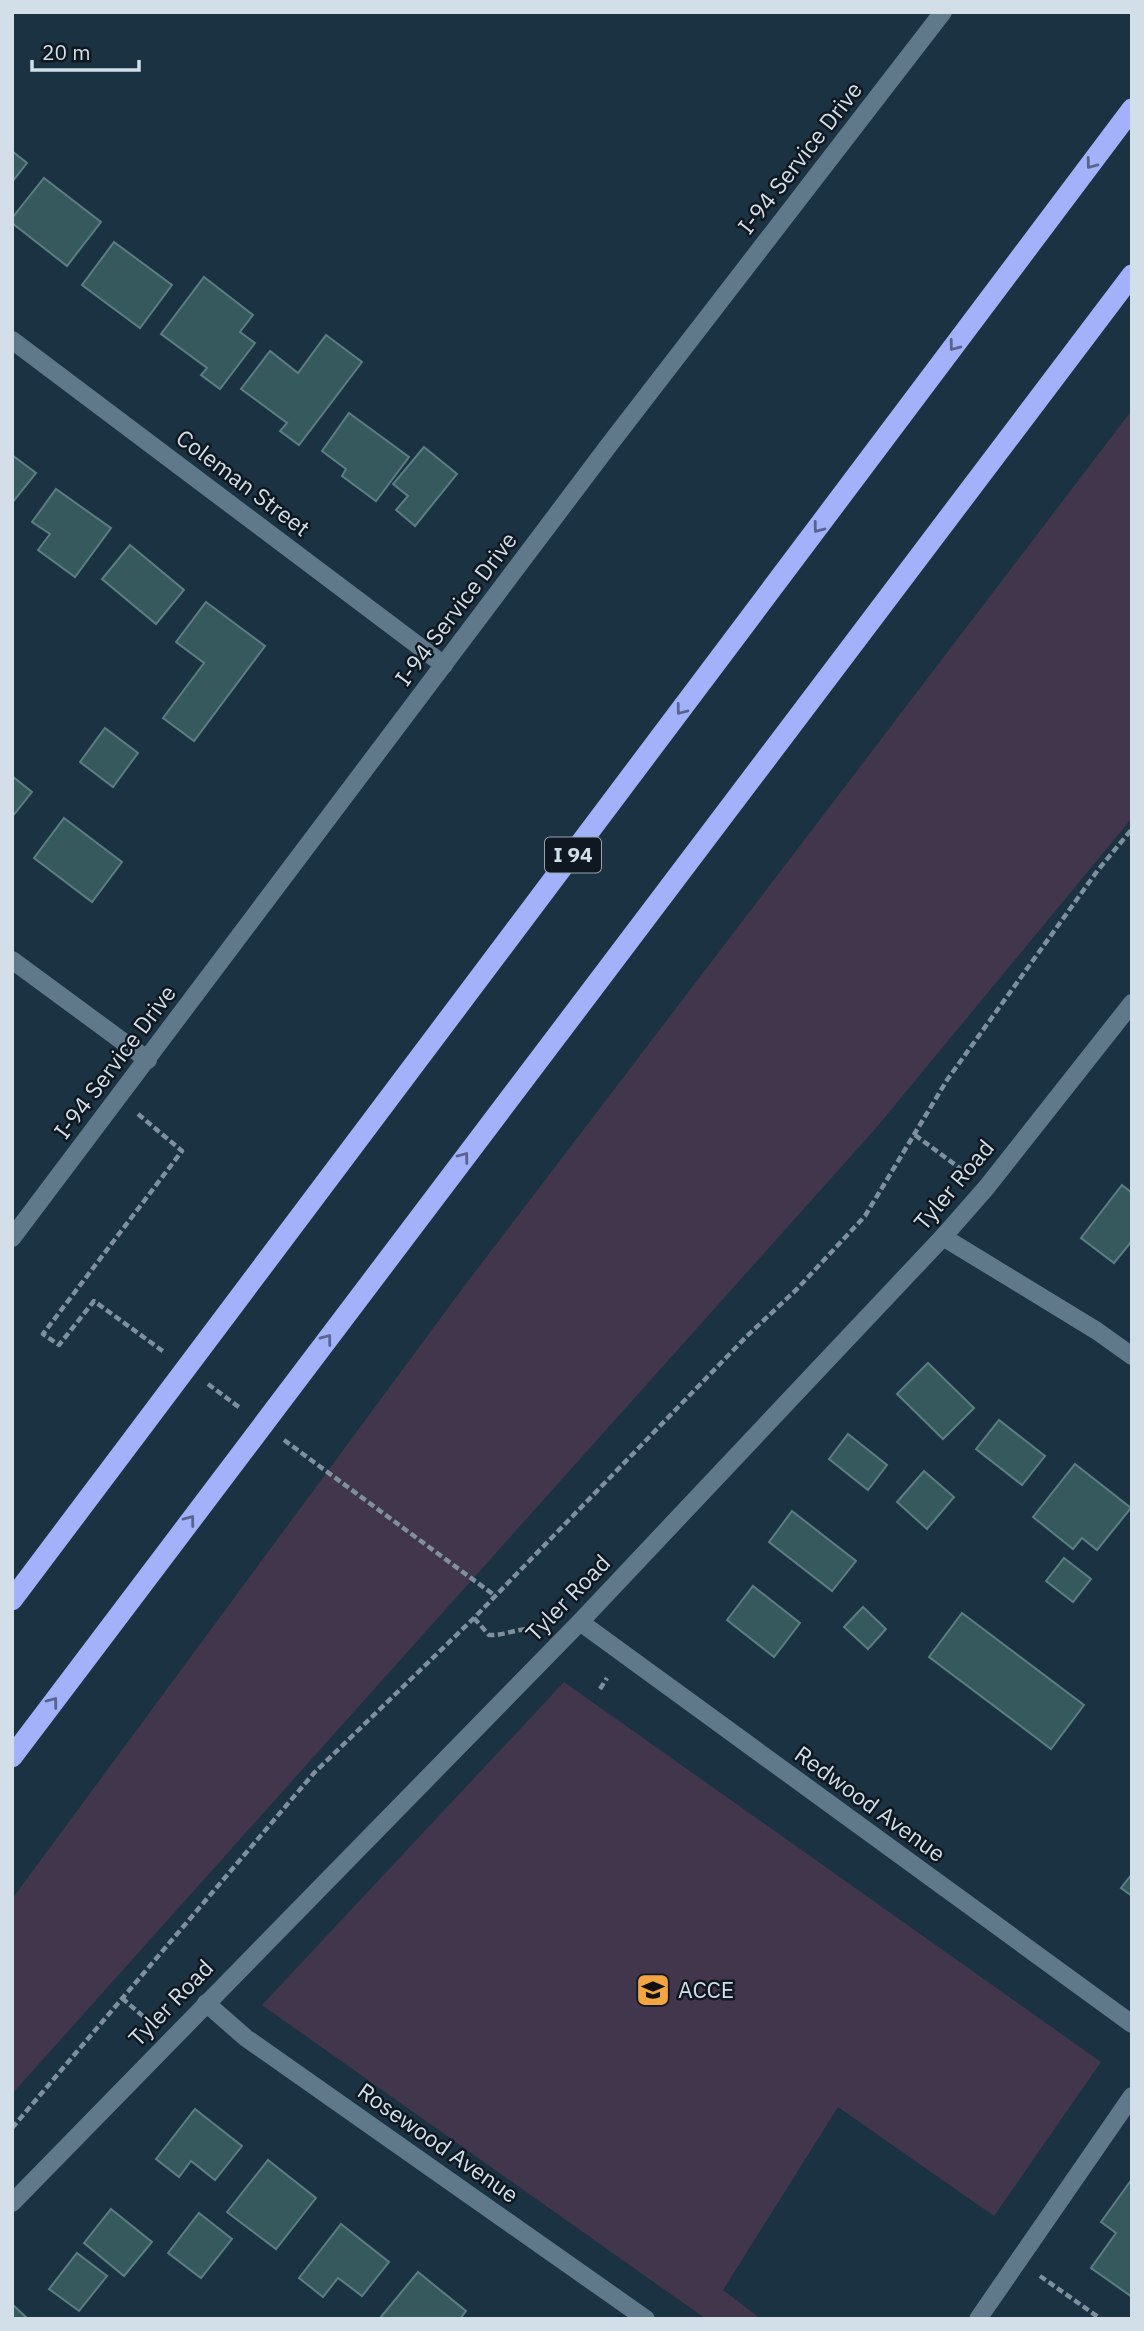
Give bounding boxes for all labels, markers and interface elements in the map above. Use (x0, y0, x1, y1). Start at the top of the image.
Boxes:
scale bar (32, 28, 138, 72)
text: 20 m (42, 38, 91, 66)
street label: I-94 Service Drive (730, 75, 868, 240)
one-way arrow (1086, 156, 1099, 169)
one-way arrow (950, 338, 963, 351)
street label: Coleman Street (171, 422, 317, 542)
one-way arrow (814, 520, 826, 533)
street label: I-94 Service Drive (387, 525, 523, 691)
one-way arrow (677, 702, 690, 715)
road number: I 94 (545, 838, 601, 872)
street label: I-94 Service Drive (46, 978, 182, 1144)
street label: Tyler Road (907, 1133, 1000, 1236)
one-way arrow (456, 1152, 468, 1165)
one-way arrow (319, 1334, 331, 1347)
one-way arrow (182, 1516, 195, 1528)
street label: Tyler Road (519, 1548, 616, 1647)
one-way arrow (45, 1697, 58, 1710)
street label: Redwood Avenue (789, 1738, 952, 1868)
street label: Tyler Road (122, 1953, 219, 2052)
school or university icon: ACCE (634, 1971, 672, 2009)
place label: ACCE (678, 1974, 734, 2004)
street label: Rosewood Avenue (352, 2075, 525, 2209)

